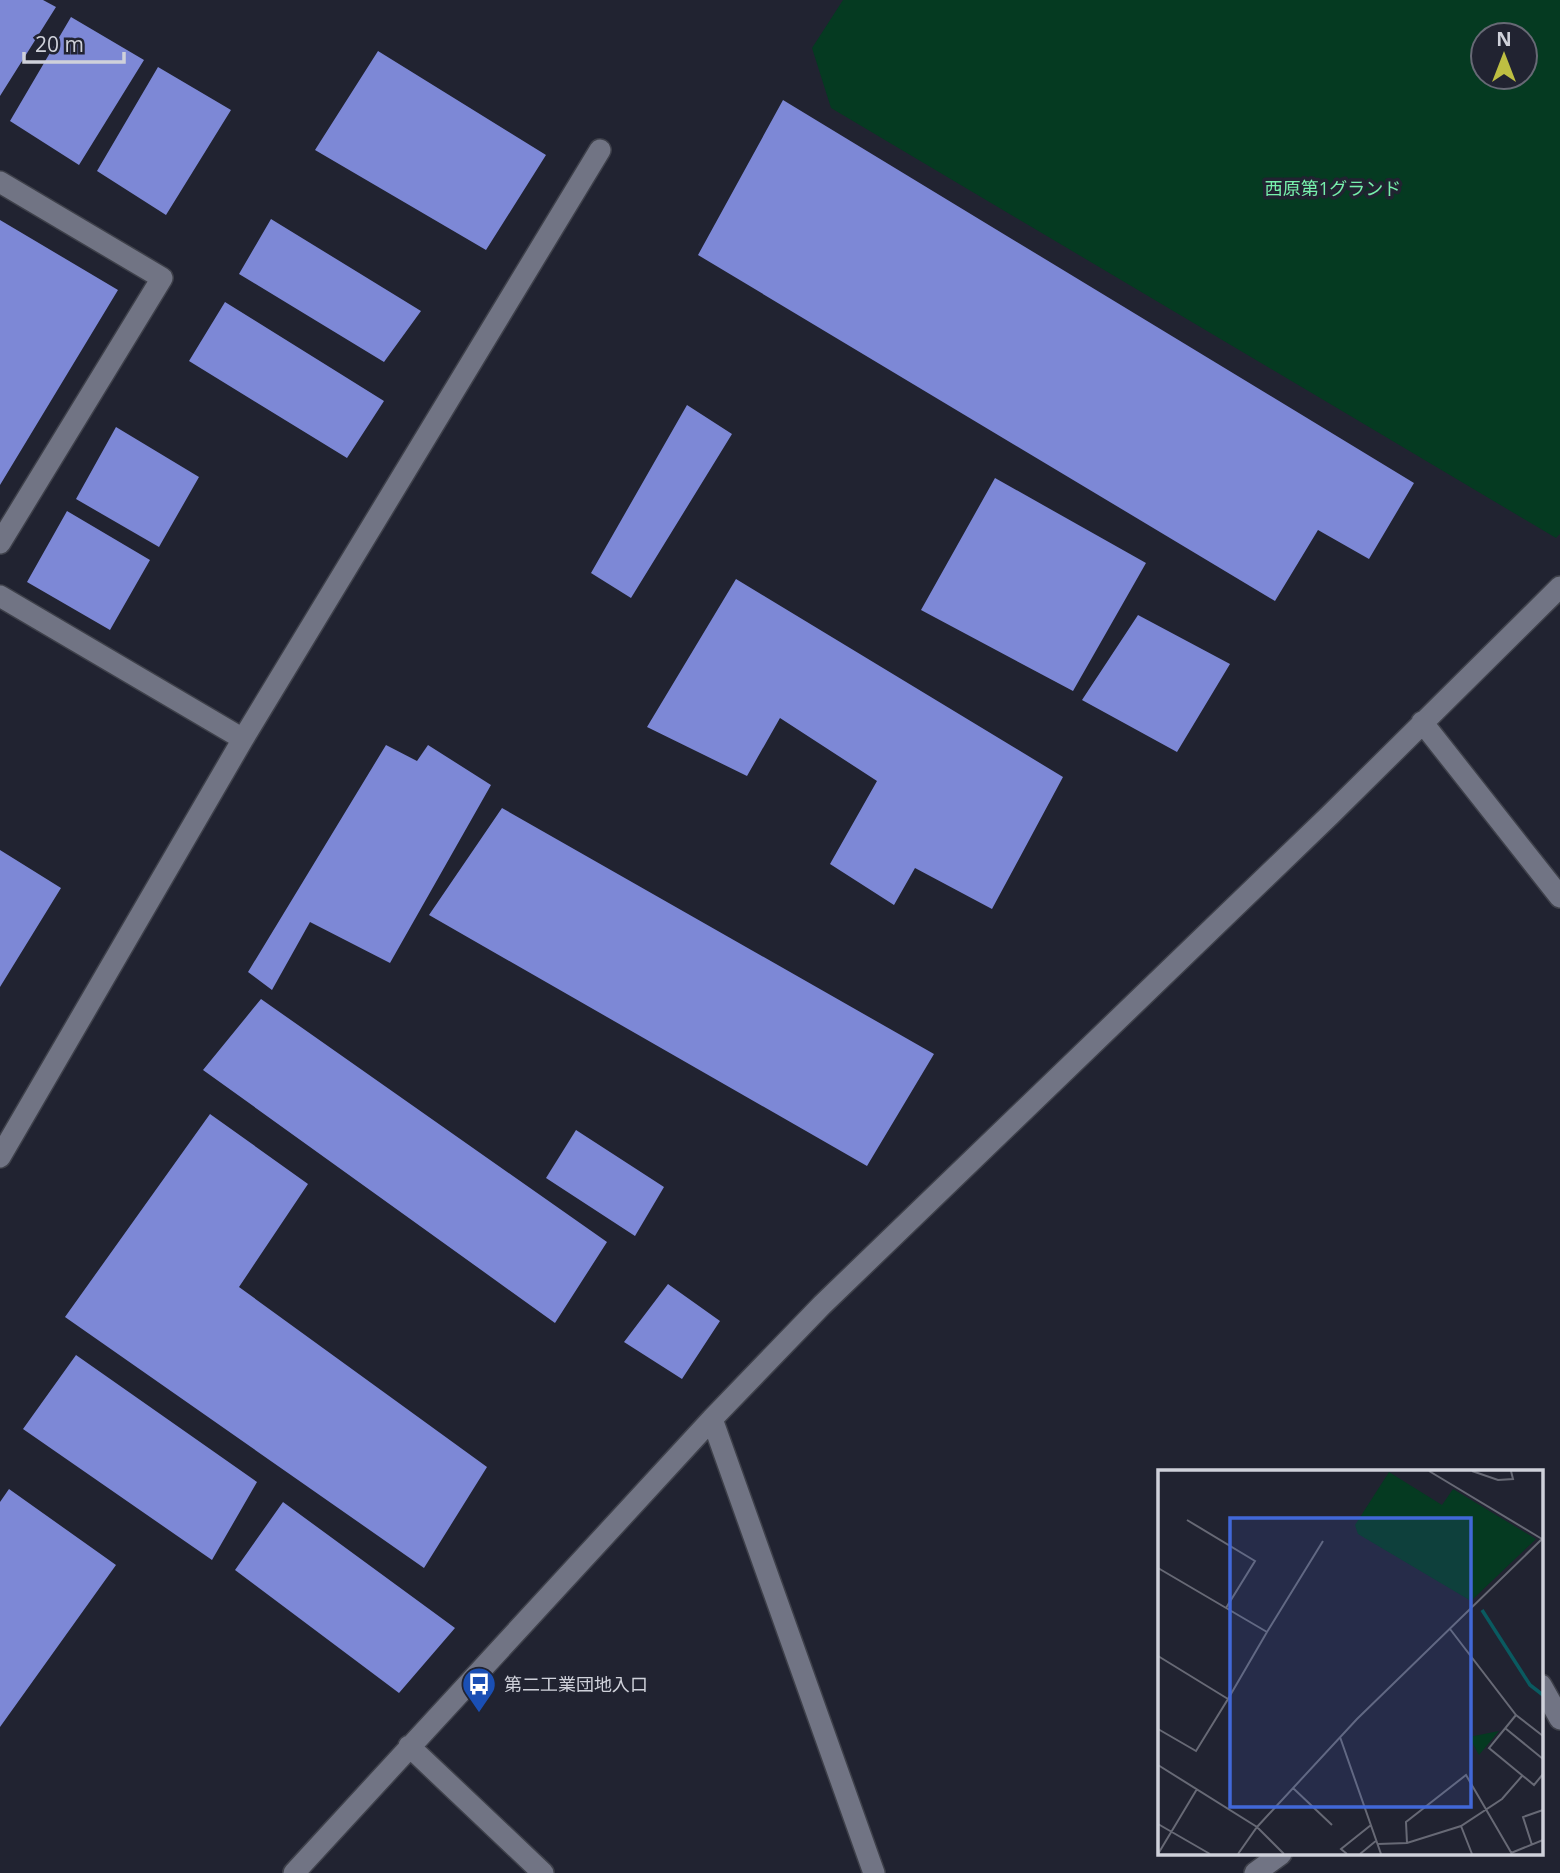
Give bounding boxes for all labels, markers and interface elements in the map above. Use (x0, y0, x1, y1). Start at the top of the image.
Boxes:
scale bar (24, 21, 124, 65)
north arrow (1469, 21, 1539, 91)
text: N (1496, 26, 1512, 52)
text: 20 m (35, 30, 84, 58)
park label: 西原第1グランド (1265, 176, 1401, 200)
inset map (1158, 1470, 1542, 1856)
bus stop icon: 第二工業団地入口 (460, 1665, 498, 1714)
place label: 第二工業団地入口 (504, 1672, 648, 1696)

